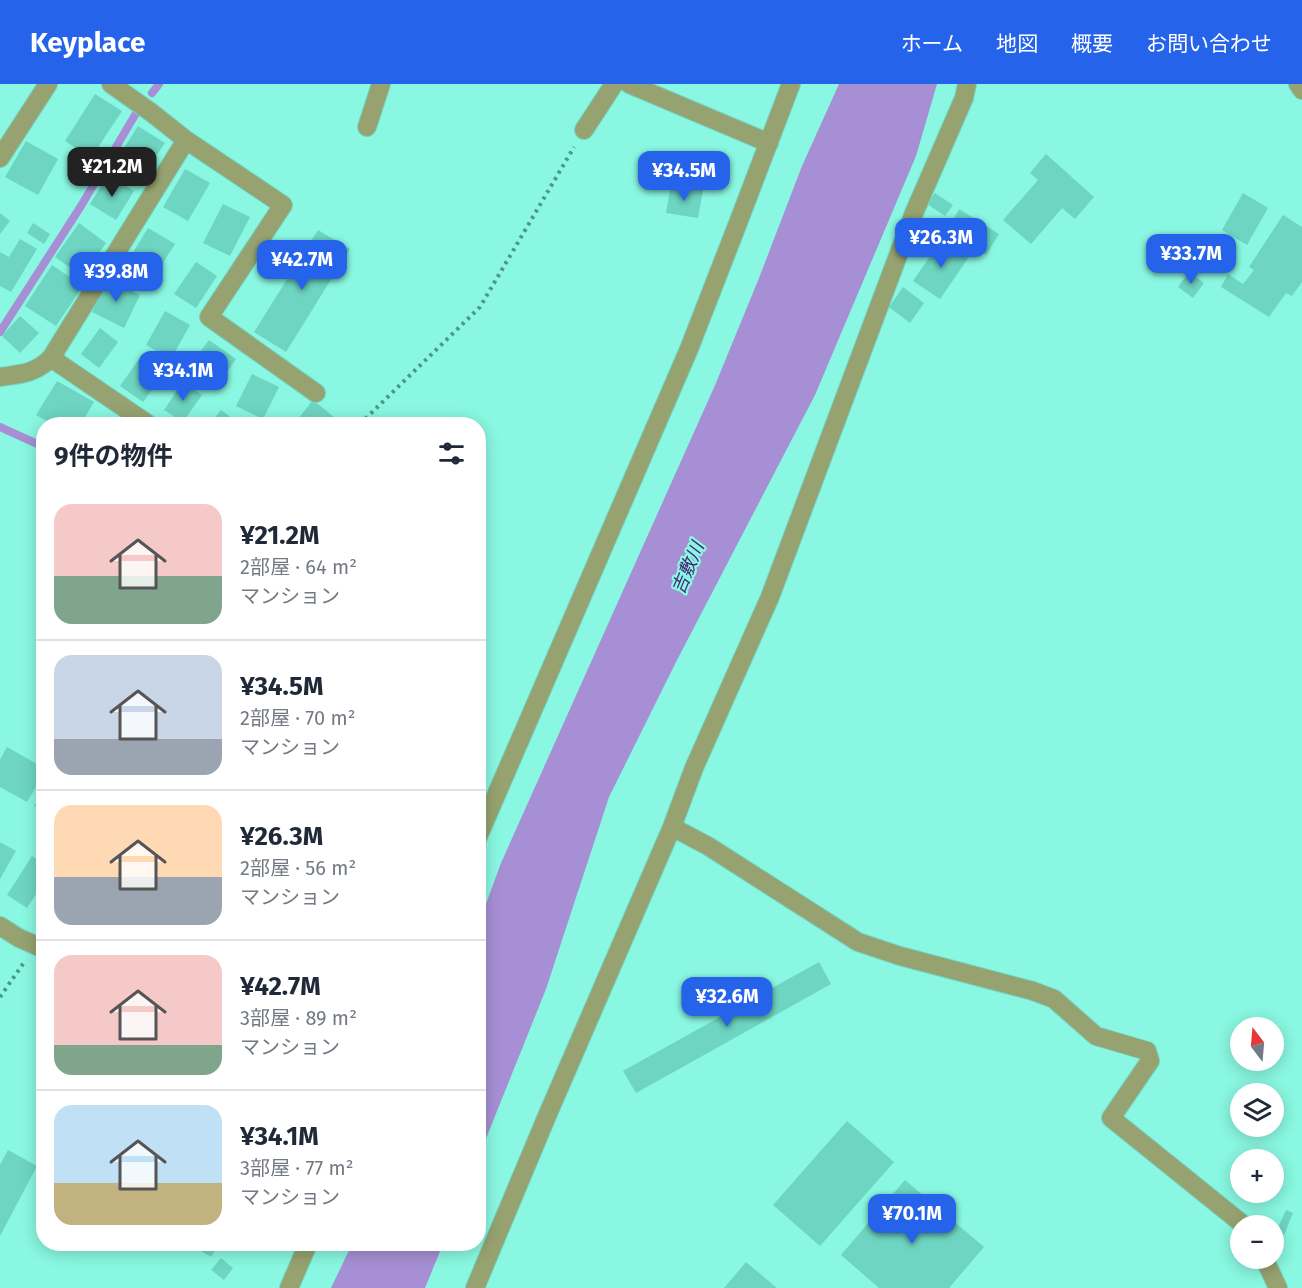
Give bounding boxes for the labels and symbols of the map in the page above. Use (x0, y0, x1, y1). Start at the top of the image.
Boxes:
pin: ¥21.2M (63, 147, 161, 198)
pin: ¥34.5M (635, 151, 733, 202)
pin: ¥26.3M (892, 218, 990, 269)
pin: ¥33.7M (1142, 234, 1240, 285)
pin: ¥42.7M (253, 240, 351, 291)
pin: ¥39.8M (67, 252, 165, 303)
pin: ¥34.1M (134, 351, 232, 402)
water label: 吉敷川 (667, 537, 709, 597)
pin: ¥32.6M (678, 977, 776, 1028)
north arrow (1230, 1017, 1284, 1071)
pin: ¥70.1M (863, 1194, 961, 1245)

